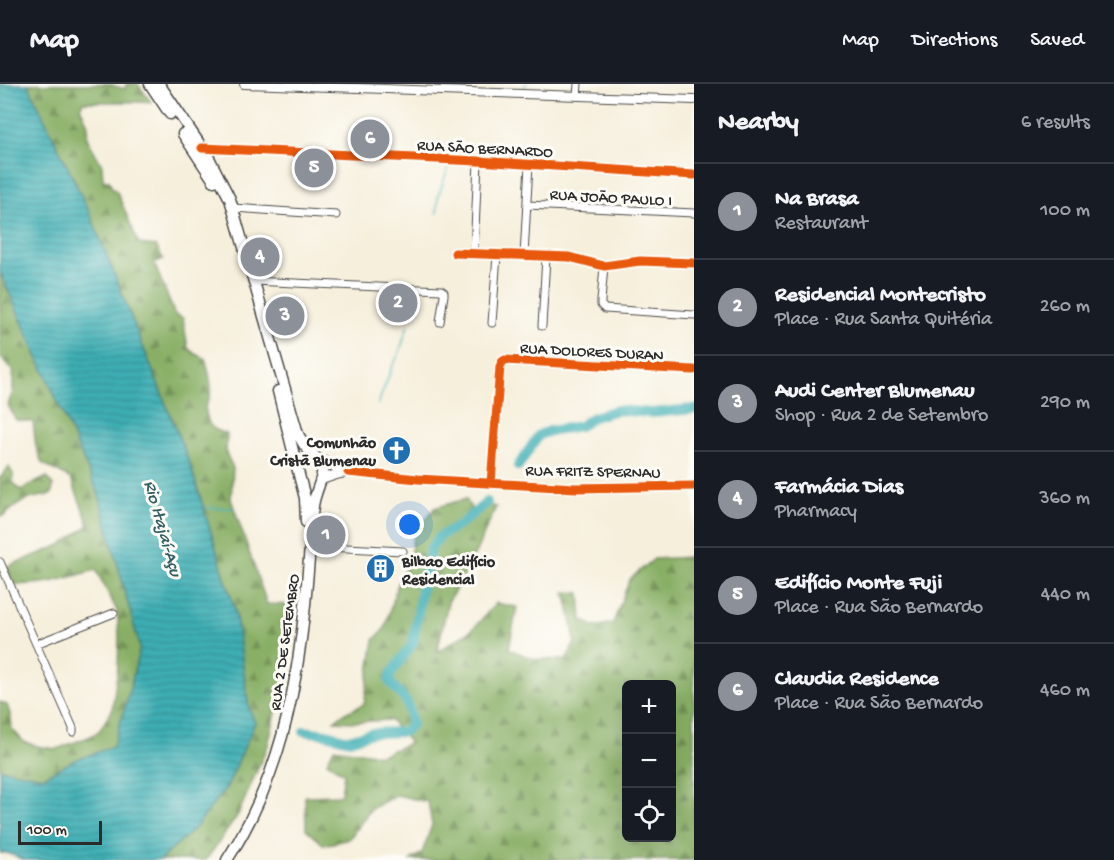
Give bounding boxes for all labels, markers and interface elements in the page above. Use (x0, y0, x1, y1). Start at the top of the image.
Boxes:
text: Map (30, 25, 79, 58)
text: Map (842, 29, 879, 54)
text: Directions (912, 29, 997, 54)
text: Saved (1030, 29, 1084, 54)
text: Nearby (718, 108, 799, 139)
text: 6 results (1021, 112, 1090, 135)
pin: 6 (350, 116, 389, 162)
street label: RUA SÃO BERNARDO (416, 136, 554, 164)
pin: 5 (294, 146, 334, 190)
street label: RUA JOÃO PAULO I (549, 186, 673, 212)
text: Na Brasa (775, 187, 858, 213)
text: 1 (733, 200, 742, 223)
text: 100 m (1040, 200, 1090, 223)
text: Restaurant (775, 213, 868, 236)
pin: 4 (240, 234, 280, 279)
pin: 2 (378, 280, 418, 326)
text: Residencial Montecristo (775, 283, 986, 309)
pin: 3 (266, 294, 304, 338)
text: 2 (733, 296, 742, 319)
text: 260 m (1040, 296, 1090, 319)
text: Place · Rua Santa Quitéria (775, 309, 992, 332)
street label: RUA DOLORES DURAN (519, 340, 664, 367)
text: Audi Center Blumenau (775, 379, 975, 405)
text: 3 (732, 392, 743, 415)
text: 290 m (1040, 392, 1090, 415)
text: Shop · Rua 2 de Setembro (775, 405, 988, 428)
church icon: Comunhão Cristã Blumenau (381, 434, 413, 466)
place label: Comunhão Cristã Blumenau (269, 435, 377, 472)
street label: RUA FRITZ SPERNAU (525, 463, 661, 484)
text: Farmácia Dias (775, 475, 903, 501)
water label: Rio Itajaí-Açu (138, 478, 186, 580)
text: 4 (733, 488, 742, 511)
text: 360 m (1039, 488, 1090, 511)
text: Pharmacy (775, 501, 857, 524)
your location (395, 510, 424, 539)
pin: 1 (306, 512, 346, 558)
building icon: Bilbao Edifício Residencial (365, 553, 397, 585)
place label: Bilbao Edifício Residencial (401, 553, 496, 591)
text: Edifício Monte Fuji (775, 571, 942, 597)
street label: RUA 2 DE SETEMBRO (267, 573, 305, 712)
text: 5 (732, 584, 743, 607)
text: 440 m (1041, 584, 1090, 607)
text: Place · Rua São Bernardo (775, 597, 983, 620)
text: Claudia Residence (775, 667, 939, 693)
map controls (622, 680, 676, 842)
button: + (622, 680, 676, 734)
text: 6 (732, 680, 743, 703)
text: 460 m (1040, 680, 1090, 703)
text: Place · Rua São Bernardo (775, 693, 983, 716)
button: − (622, 734, 676, 788)
button: locate (622, 788, 676, 842)
scale bar (18, 818, 102, 846)
text: 100 m (27, 822, 67, 841)

